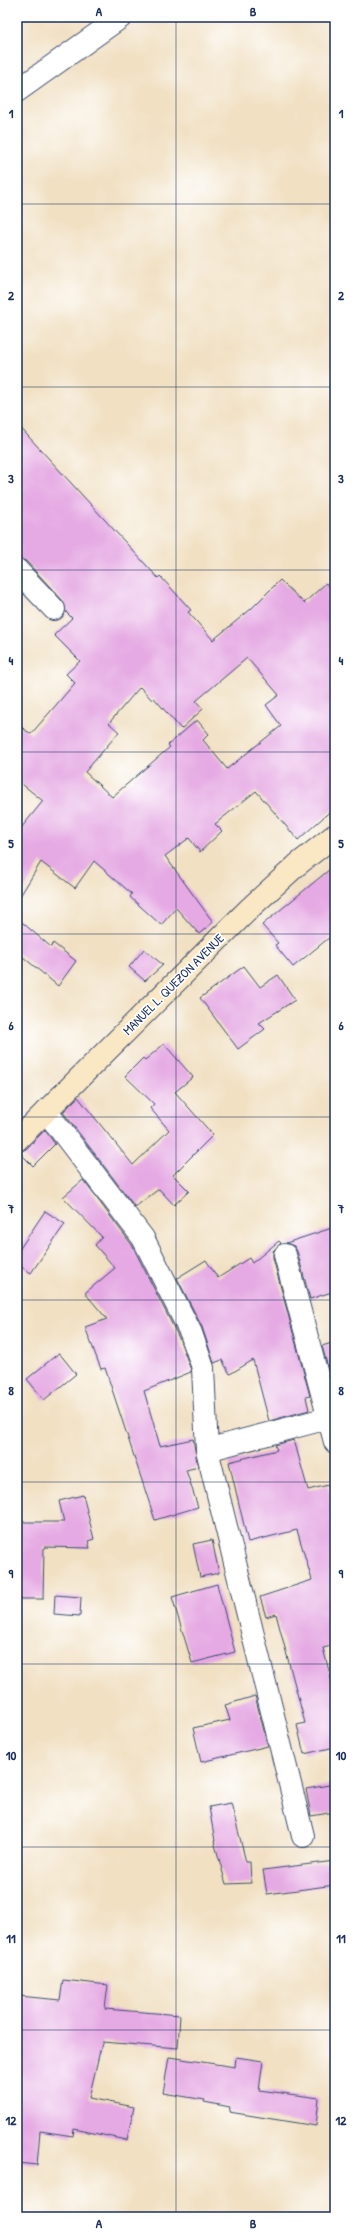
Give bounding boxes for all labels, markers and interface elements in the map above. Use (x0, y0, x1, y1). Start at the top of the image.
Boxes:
text: A (96, 2, 103, 20)
text: B (250, 2, 257, 20)
text: 1 (9, 104, 14, 122)
text: 1 (339, 104, 344, 122)
text: 2 (8, 286, 15, 304)
text: 2 (338, 286, 345, 304)
text: 3 (8, 469, 14, 487)
text: 3 (338, 469, 344, 487)
text: 4 (9, 651, 14, 669)
text: 4 (339, 651, 344, 669)
text: 5 (8, 834, 14, 852)
text: 5 (338, 834, 344, 852)
street label: MANUEL L. QUEZON AVENUE (118, 929, 228, 1039)
text: 6 (8, 1016, 14, 1034)
text: 6 (338, 1016, 344, 1034)
text: 7 (7, 1199, 15, 1217)
text: 7 (337, 1199, 345, 1217)
text: 8 (8, 1381, 14, 1399)
text: 8 (338, 1381, 344, 1399)
text: 9 (9, 1564, 14, 1582)
text: 9 (339, 1564, 344, 1582)
text: 10 (6, 1746, 16, 1764)
text: 10 (336, 1746, 346, 1764)
text: 11 (6, 1929, 16, 1947)
text: 11 (336, 1929, 346, 1947)
text: 12 (6, 2111, 17, 2129)
text: 12 (336, 2111, 347, 2129)
text: A (96, 2214, 103, 2232)
text: B (250, 2214, 257, 2232)

